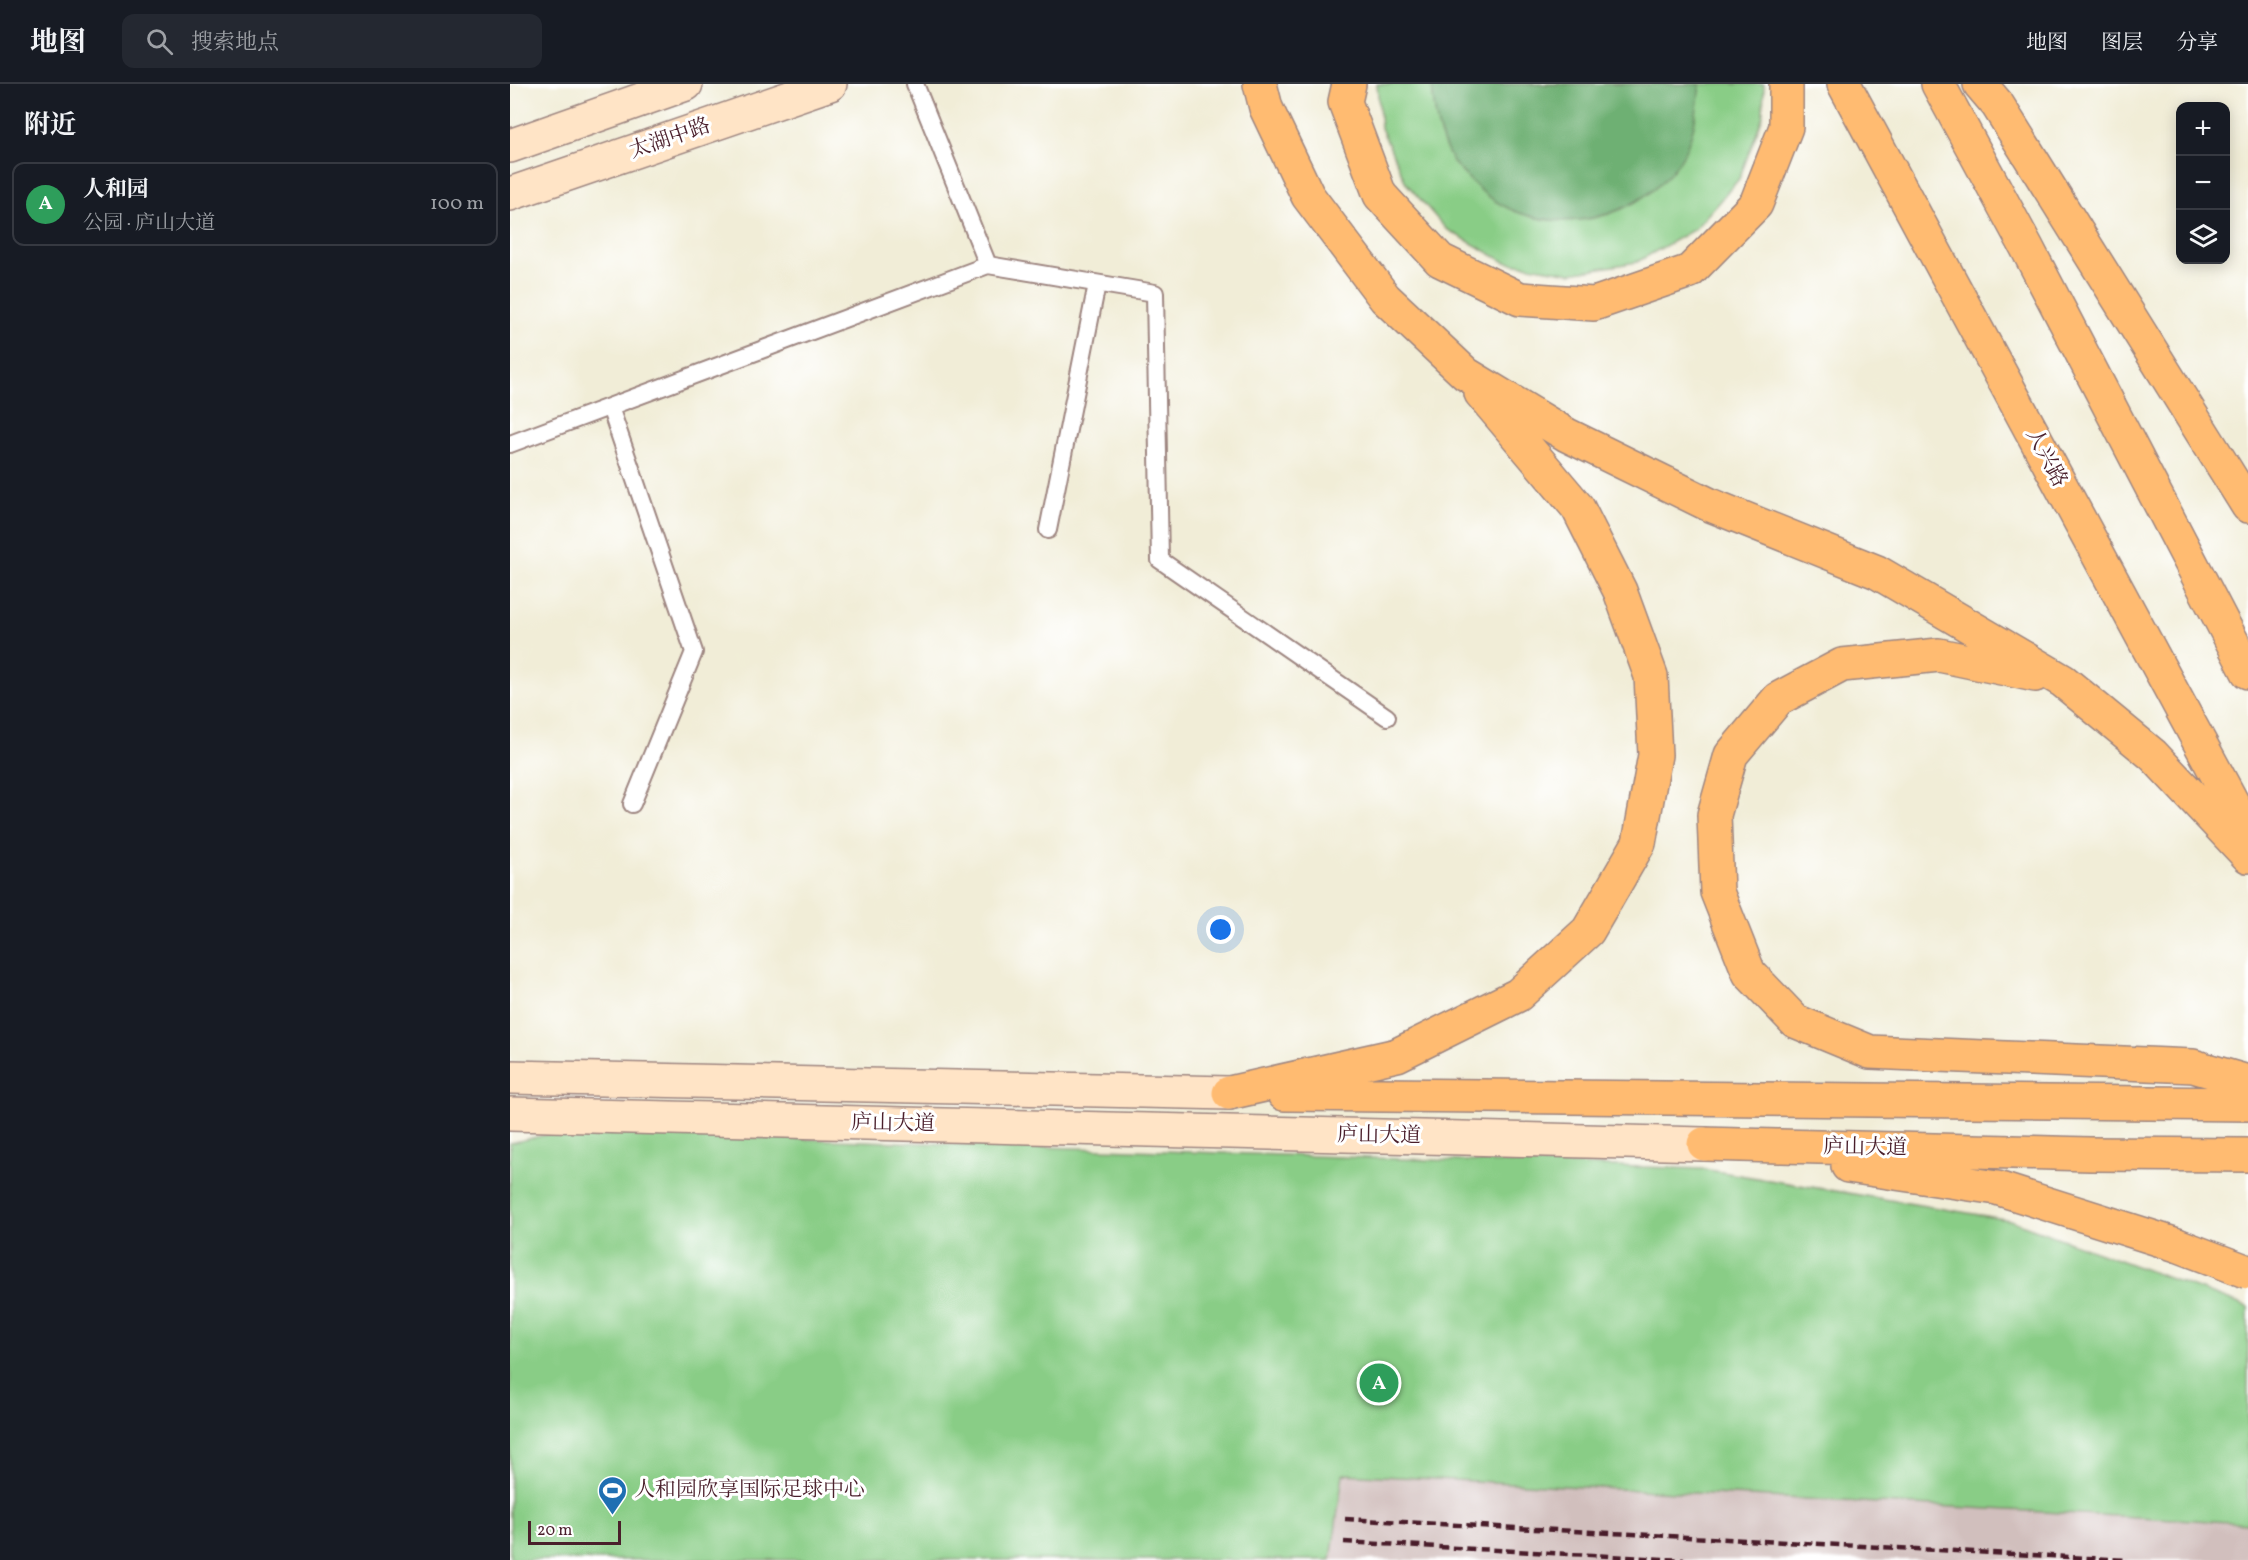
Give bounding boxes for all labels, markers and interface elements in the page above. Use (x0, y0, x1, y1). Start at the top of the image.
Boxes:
search box (122, 14, 542, 68)
text: 地图 (30, 24, 86, 63)
icon: search (143, 25, 176, 58)
text: 搜索地点 (191, 28, 279, 59)
text: 地图 (2026, 29, 2068, 58)
text: 图层 (2101, 29, 2143, 58)
text: 分享 (2176, 29, 2218, 58)
map controls (2176, 102, 2230, 264)
button: + (2176, 102, 2230, 156)
text: 附近 (24, 108, 76, 144)
street label: 太湖中路 (626, 112, 714, 166)
button: − (2176, 156, 2230, 210)
text: 人和园 (83, 175, 149, 206)
text: A (38, 190, 53, 218)
text: 100 m (430, 190, 484, 218)
text: 公园 · 庐山大道 (83, 210, 215, 238)
button: layers (2176, 210, 2230, 264)
street label: 人兴路 (2018, 423, 2074, 493)
your location (1206, 915, 1235, 944)
street label: 庐山大道 (851, 1109, 935, 1139)
street label: 庐山大道 (1337, 1121, 1421, 1151)
street label: 庐山大道 (1823, 1133, 1907, 1163)
pin: A (1360, 1360, 1398, 1406)
sports icon: 人和园欣享国际足球中心 (597, 1474, 629, 1516)
place label: 人和园欣享国际足球中心 (634, 1476, 865, 1505)
scale bar (528, 1518, 621, 1546)
text: 20 m (537, 1520, 572, 1542)

